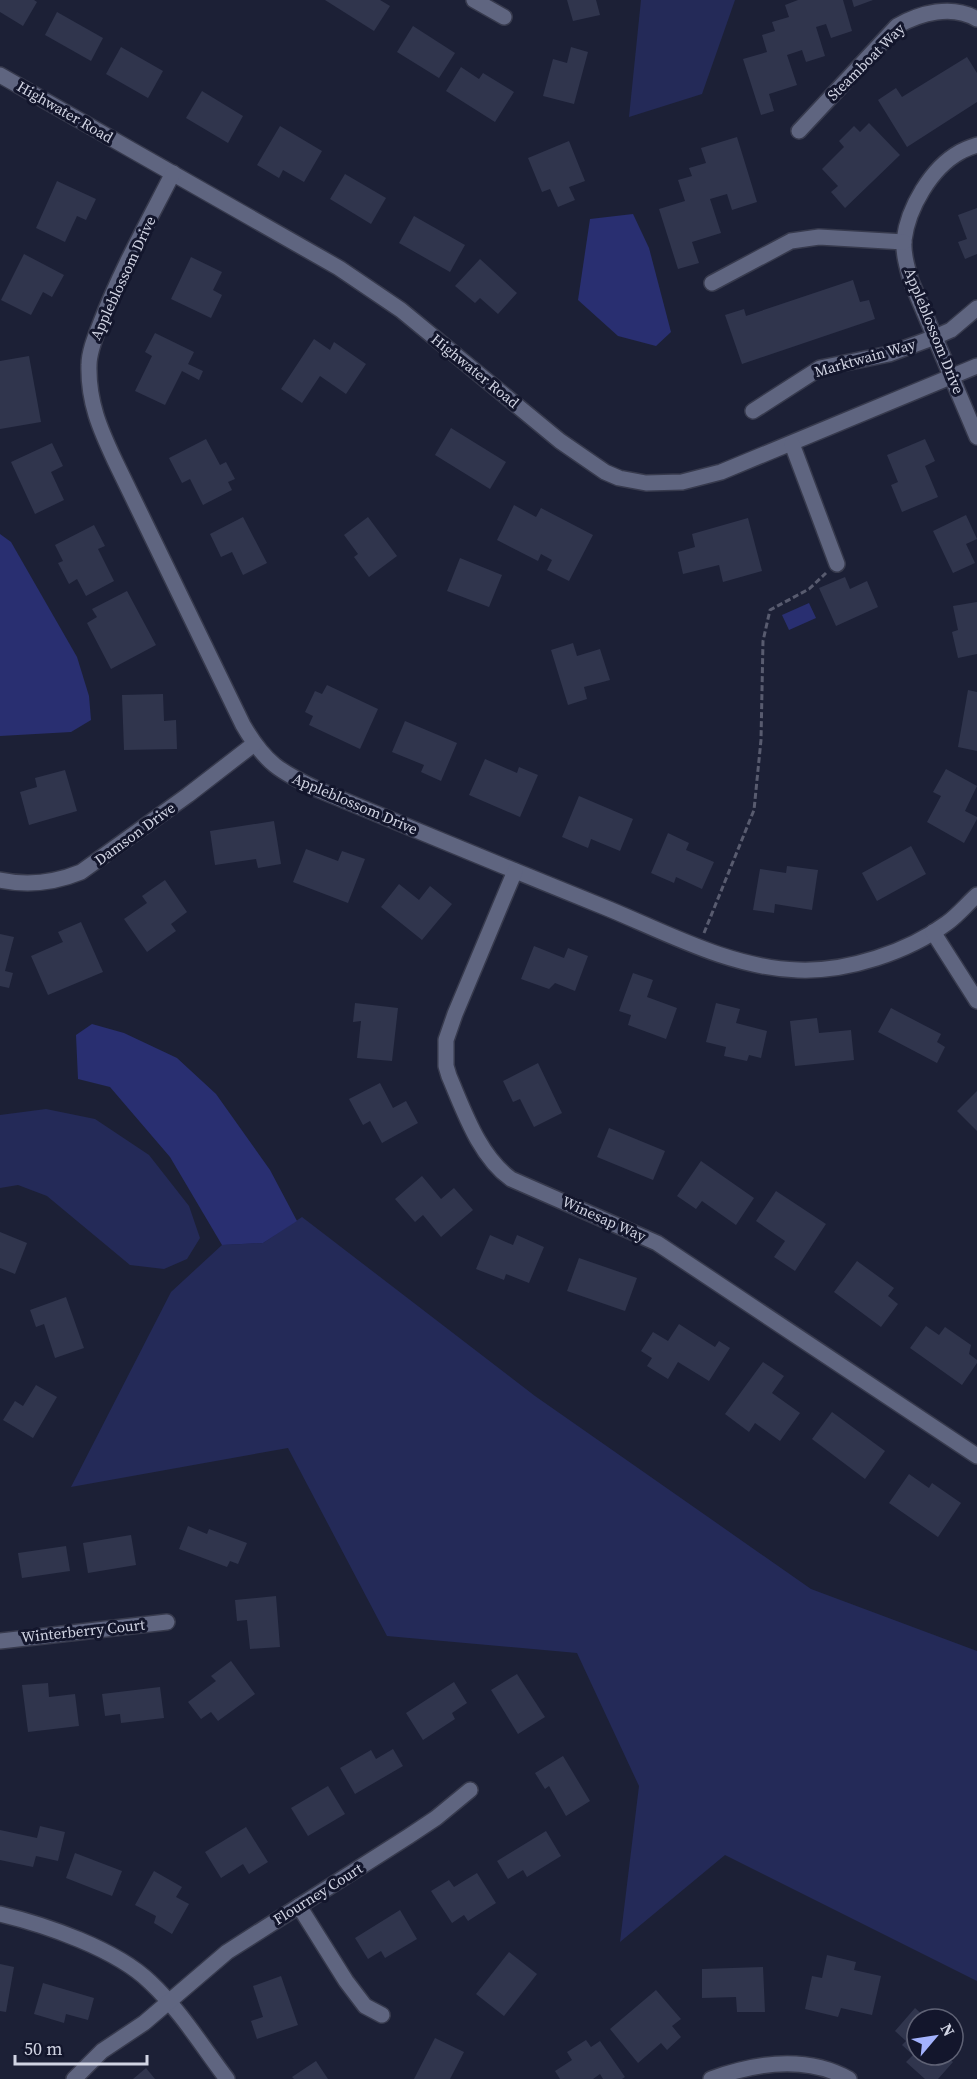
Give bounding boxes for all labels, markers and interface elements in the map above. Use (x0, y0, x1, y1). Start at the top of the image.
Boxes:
street label: Steamboat Way (822, 18, 909, 105)
street label: Highwater Road (13, 76, 118, 148)
street label: Appleblossom Drive (85, 212, 161, 343)
street label: Appleblossom Drive (900, 265, 969, 397)
street label: Highwater Road (427, 329, 524, 413)
street label: Marktwain Way (812, 333, 918, 382)
street label: Appleblossom Drive (289, 768, 421, 840)
street label: Damson Drive (90, 797, 180, 870)
street label: Winesap Way (559, 1191, 650, 1246)
street label: Winterberry Court (20, 1614, 146, 1647)
street label: Flourney Court (269, 1858, 367, 1929)
north arrow (905, 2007, 965, 2067)
text: N (936, 2019, 961, 2040)
scale bar (15, 2028, 147, 2066)
text: 50 m (24, 2036, 62, 2061)

